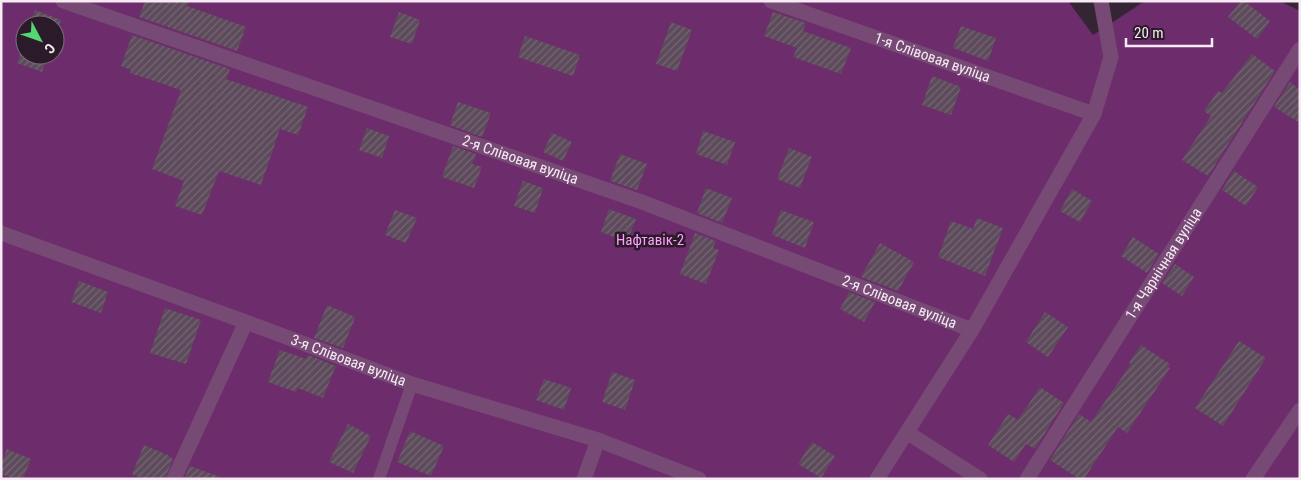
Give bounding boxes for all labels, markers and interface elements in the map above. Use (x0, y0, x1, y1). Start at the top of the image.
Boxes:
north arrow (15, 15, 65, 65)
scale bar (1126, 15, 1212, 47)
text: 20 m (1134, 24, 1164, 42)
street label: 1-я Слівовая вуліца (872, 29, 993, 86)
text: С (41, 40, 58, 57)
street label: 2-я Слівовая вуліца (460, 131, 581, 188)
street label: 1-я Чарнічная вуліца (1122, 204, 1206, 323)
park label: Нафтавік-2 (616, 231, 684, 249)
street label: 2-я Слівовая вуліца (839, 271, 959, 332)
street label: 3-я Слівовая вуліца (288, 331, 409, 390)

